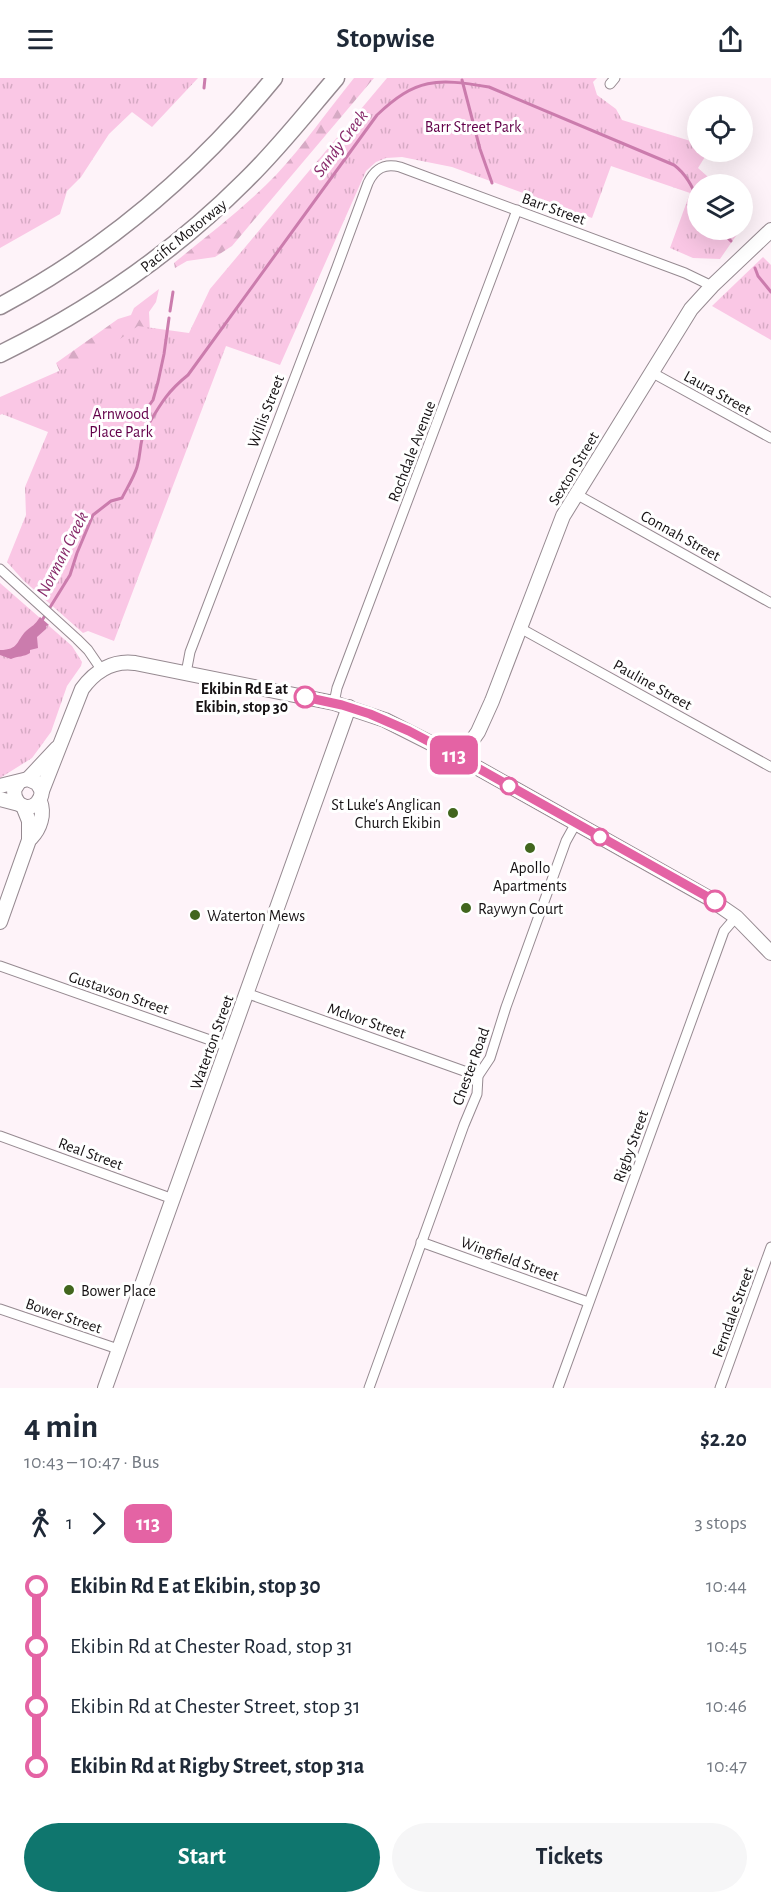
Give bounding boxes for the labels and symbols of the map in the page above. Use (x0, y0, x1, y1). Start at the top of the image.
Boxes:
water label: Sandy Creek (310, 107, 372, 180)
park label: Barr Street Park (425, 119, 522, 135)
street label: Barr Street (520, 190, 588, 228)
street label: Pacific Motorway (138, 196, 230, 276)
street label: Laura Street (681, 368, 754, 418)
street label: Willis Street (245, 373, 287, 450)
street label: Rochdale Avenue (385, 399, 439, 504)
park label: Arnwood Place Park (89, 406, 153, 440)
street label: Sexton Street (546, 429, 602, 508)
street label: Connah Street (638, 508, 723, 564)
water label: Norman Creek (34, 509, 92, 600)
street label: Pauline Street (610, 657, 695, 713)
place label: Ekibin Rd E at Ekibin, stop 30 (195, 681, 289, 715)
marker: Ekibin Rd E at Ekibin, stop 30 (294, 686, 316, 708)
line badge: 113 (420, 736, 488, 774)
unlabelled marker (500, 777, 518, 795)
place label: St Luke's Anglican Church Ekibin (331, 797, 441, 831)
marker: St Luke's Anglican Church Ekibin (446, 806, 460, 820)
unlabelled marker (591, 828, 609, 846)
marker: Apollo Apartments (523, 841, 537, 855)
place label: Apollo Apartments (493, 860, 567, 894)
unlabelled marker (704, 890, 726, 912)
marker: Raywyn Court (459, 901, 473, 915)
place label: Raywyn Court (478, 901, 563, 918)
marker: Waterton Mews (188, 908, 202, 922)
place label: Waterton Mews (207, 908, 305, 924)
street label: Gustavson Street (67, 968, 171, 1018)
street label: Waterton Street (187, 993, 236, 1092)
street label: McIvor Street (326, 1000, 408, 1042)
street label: Chester Road (449, 1025, 492, 1108)
street label: Rigby Street (610, 1108, 652, 1185)
street label: Real Street (56, 1135, 125, 1173)
street label: Wingfield Street (459, 1234, 561, 1284)
street label: Ferndale Street (709, 1265, 757, 1359)
marker: Bower Place (62, 1283, 76, 1297)
place label: Bower Place (81, 1283, 156, 1299)
street label: Bower Street (23, 1295, 104, 1336)

